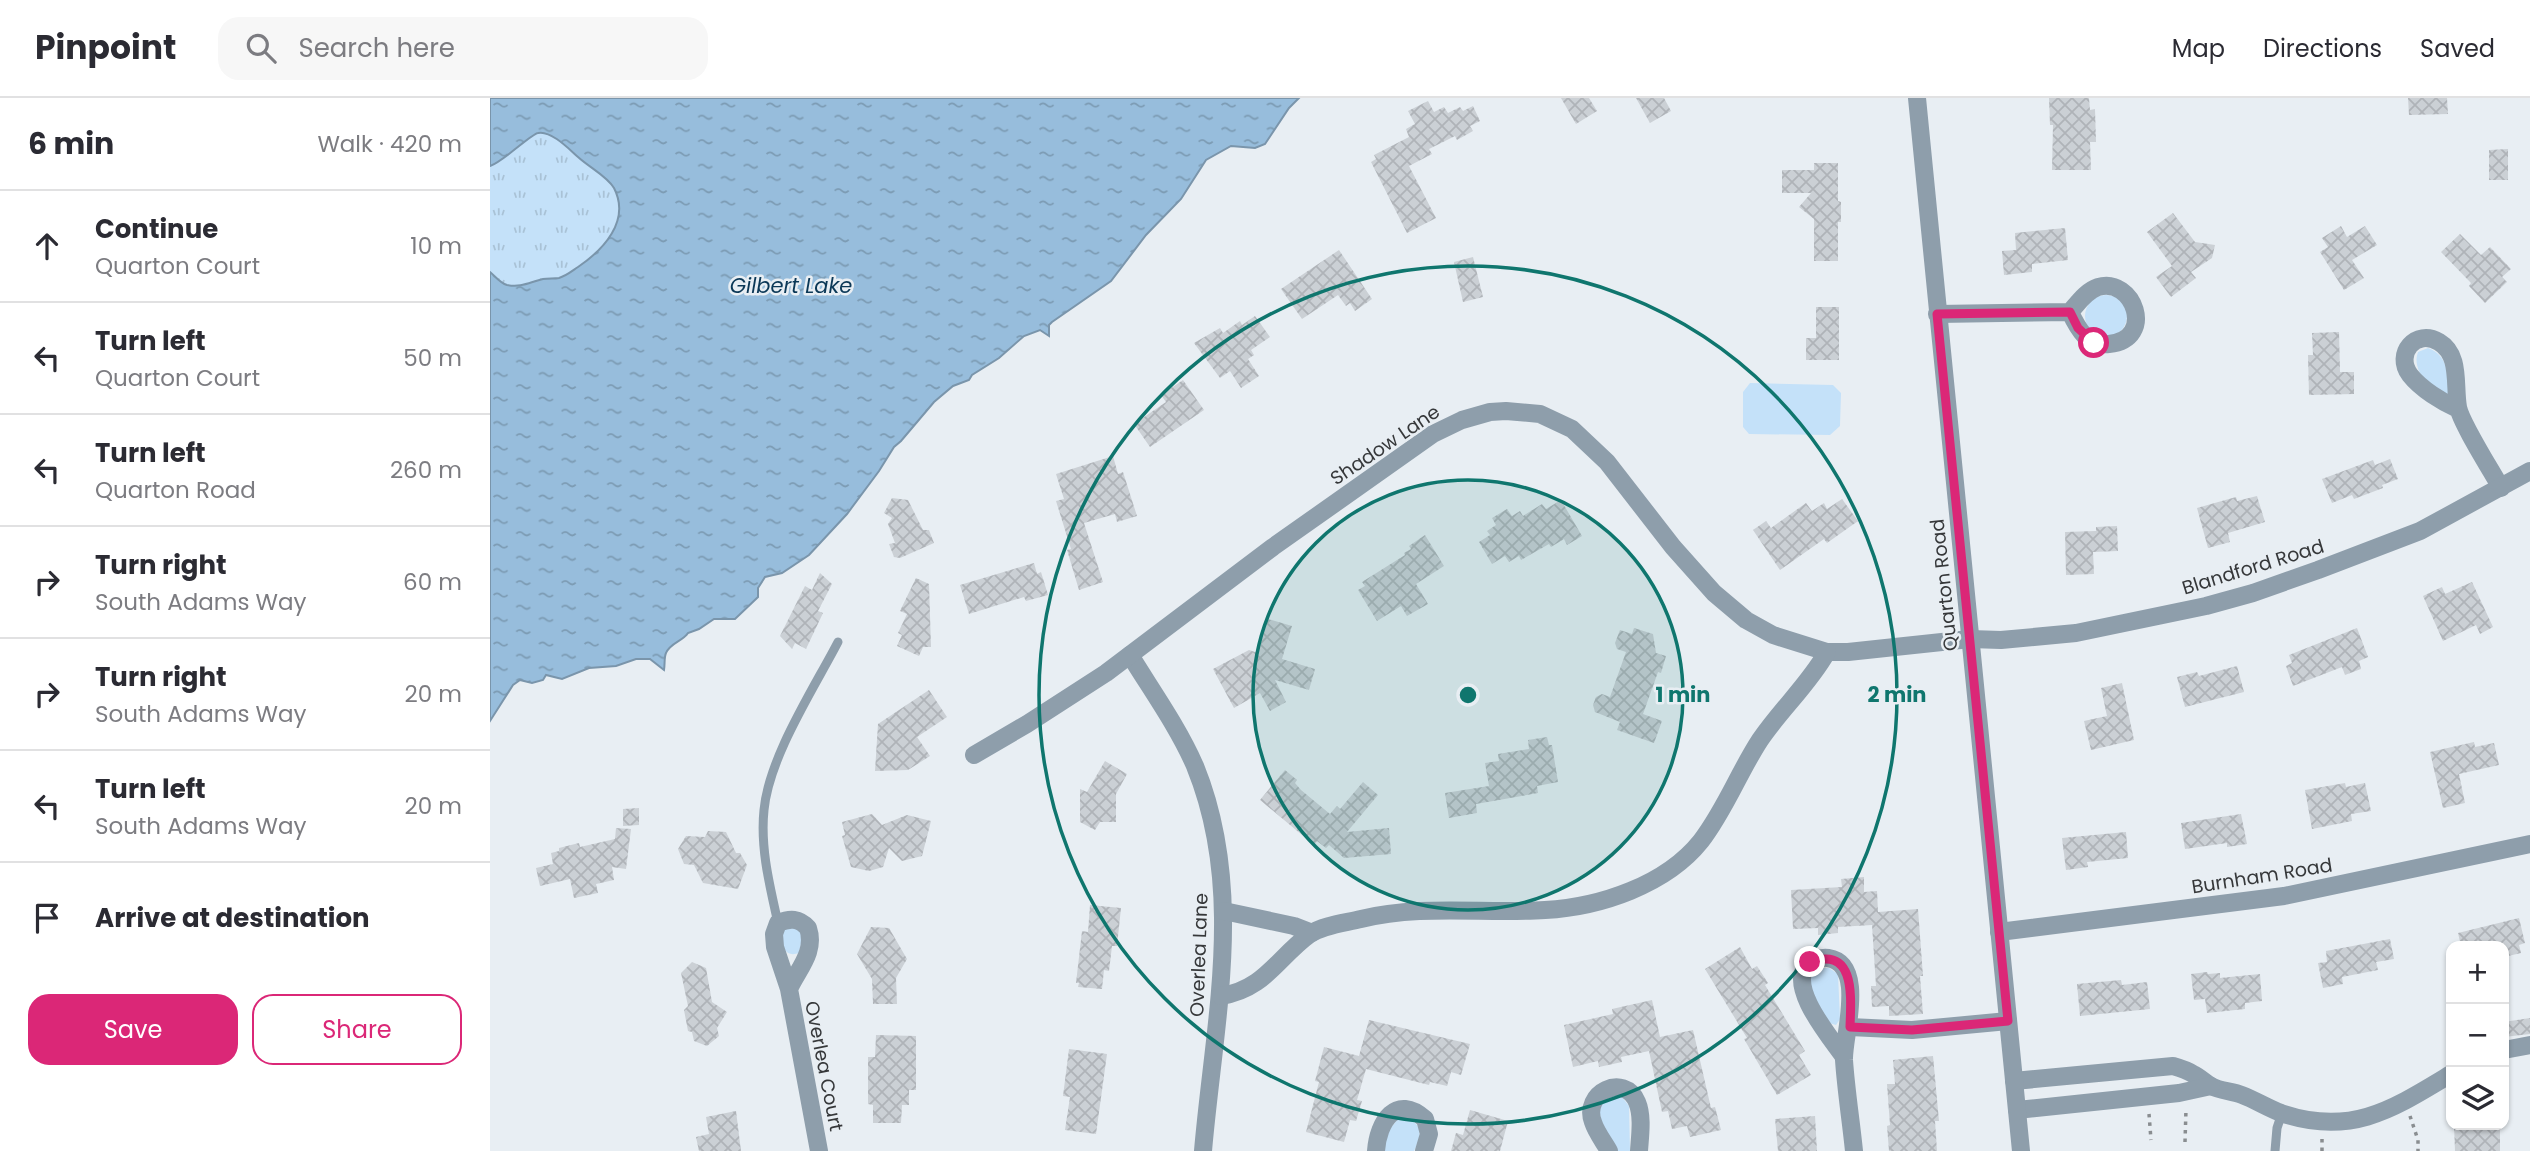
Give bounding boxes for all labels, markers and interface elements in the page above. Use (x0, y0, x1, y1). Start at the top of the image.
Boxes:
search box (218, 17, 708, 80)
text: Pinpoint (35, 24, 176, 71)
icon: search (242, 29, 280, 67)
text: Search here (298, 30, 455, 66)
text: Map (2172, 32, 2225, 65)
text: Directions (2263, 32, 2382, 65)
text: Saved (2420, 32, 2495, 65)
text: 6 min (28, 122, 114, 165)
text: Walk · 420 m (317, 128, 462, 160)
text: Continue (95, 211, 218, 247)
icon: ahead (28, 227, 66, 265)
text: 10 m (410, 230, 462, 262)
text: Quarton Court (95, 250, 260, 282)
water label: Gilbert Lake (730, 271, 852, 300)
text: Turn left (95, 323, 206, 359)
route start (2078, 327, 2109, 358)
icon: left (28, 339, 66, 377)
text: 50 m (403, 342, 462, 374)
text: Quarton Court (95, 362, 260, 394)
street label: Shadow Lane (1325, 398, 1445, 492)
text: Turn left (95, 435, 206, 471)
icon: left (28, 451, 66, 489)
text: 260 m (390, 454, 462, 486)
text: Quarton Road (95, 474, 256, 506)
street label: Quarton Road (1924, 518, 1964, 652)
street label: Blandford Road (2179, 533, 2327, 601)
text: Turn right (95, 547, 227, 583)
icon: right (28, 563, 66, 601)
text: 60 m (403, 566, 462, 598)
text: South Adams Way (95, 586, 307, 618)
text: Turn right (95, 659, 227, 695)
icon: right (28, 675, 66, 713)
text: 20 m (404, 678, 462, 710)
text: 1 min (1656, 680, 1710, 709)
text: 2 min (1867, 680, 1927, 709)
centre of rings (1456, 683, 1480, 707)
text: South Adams Way (95, 698, 307, 730)
text: Turn left (95, 771, 206, 807)
icon: left (28, 787, 66, 825)
text: 20 m (404, 790, 462, 822)
text: South Adams Way (95, 810, 307, 842)
street label: Burnham Road (2190, 852, 2334, 900)
street label: Overlea Lane (1183, 893, 1215, 1017)
icon: arrive (28, 899, 66, 937)
text: Arrive at destination (95, 900, 370, 936)
map controls (2446, 941, 2509, 1130)
button: + (2446, 941, 2509, 1004)
route end (1794, 946, 1825, 977)
button: Save (28, 994, 238, 1065)
button: Share (252, 994, 462, 1065)
street label: Overlea Court (798, 999, 850, 1133)
button: − (2446, 1004, 2509, 1067)
button: layers (2446, 1067, 2509, 1130)

